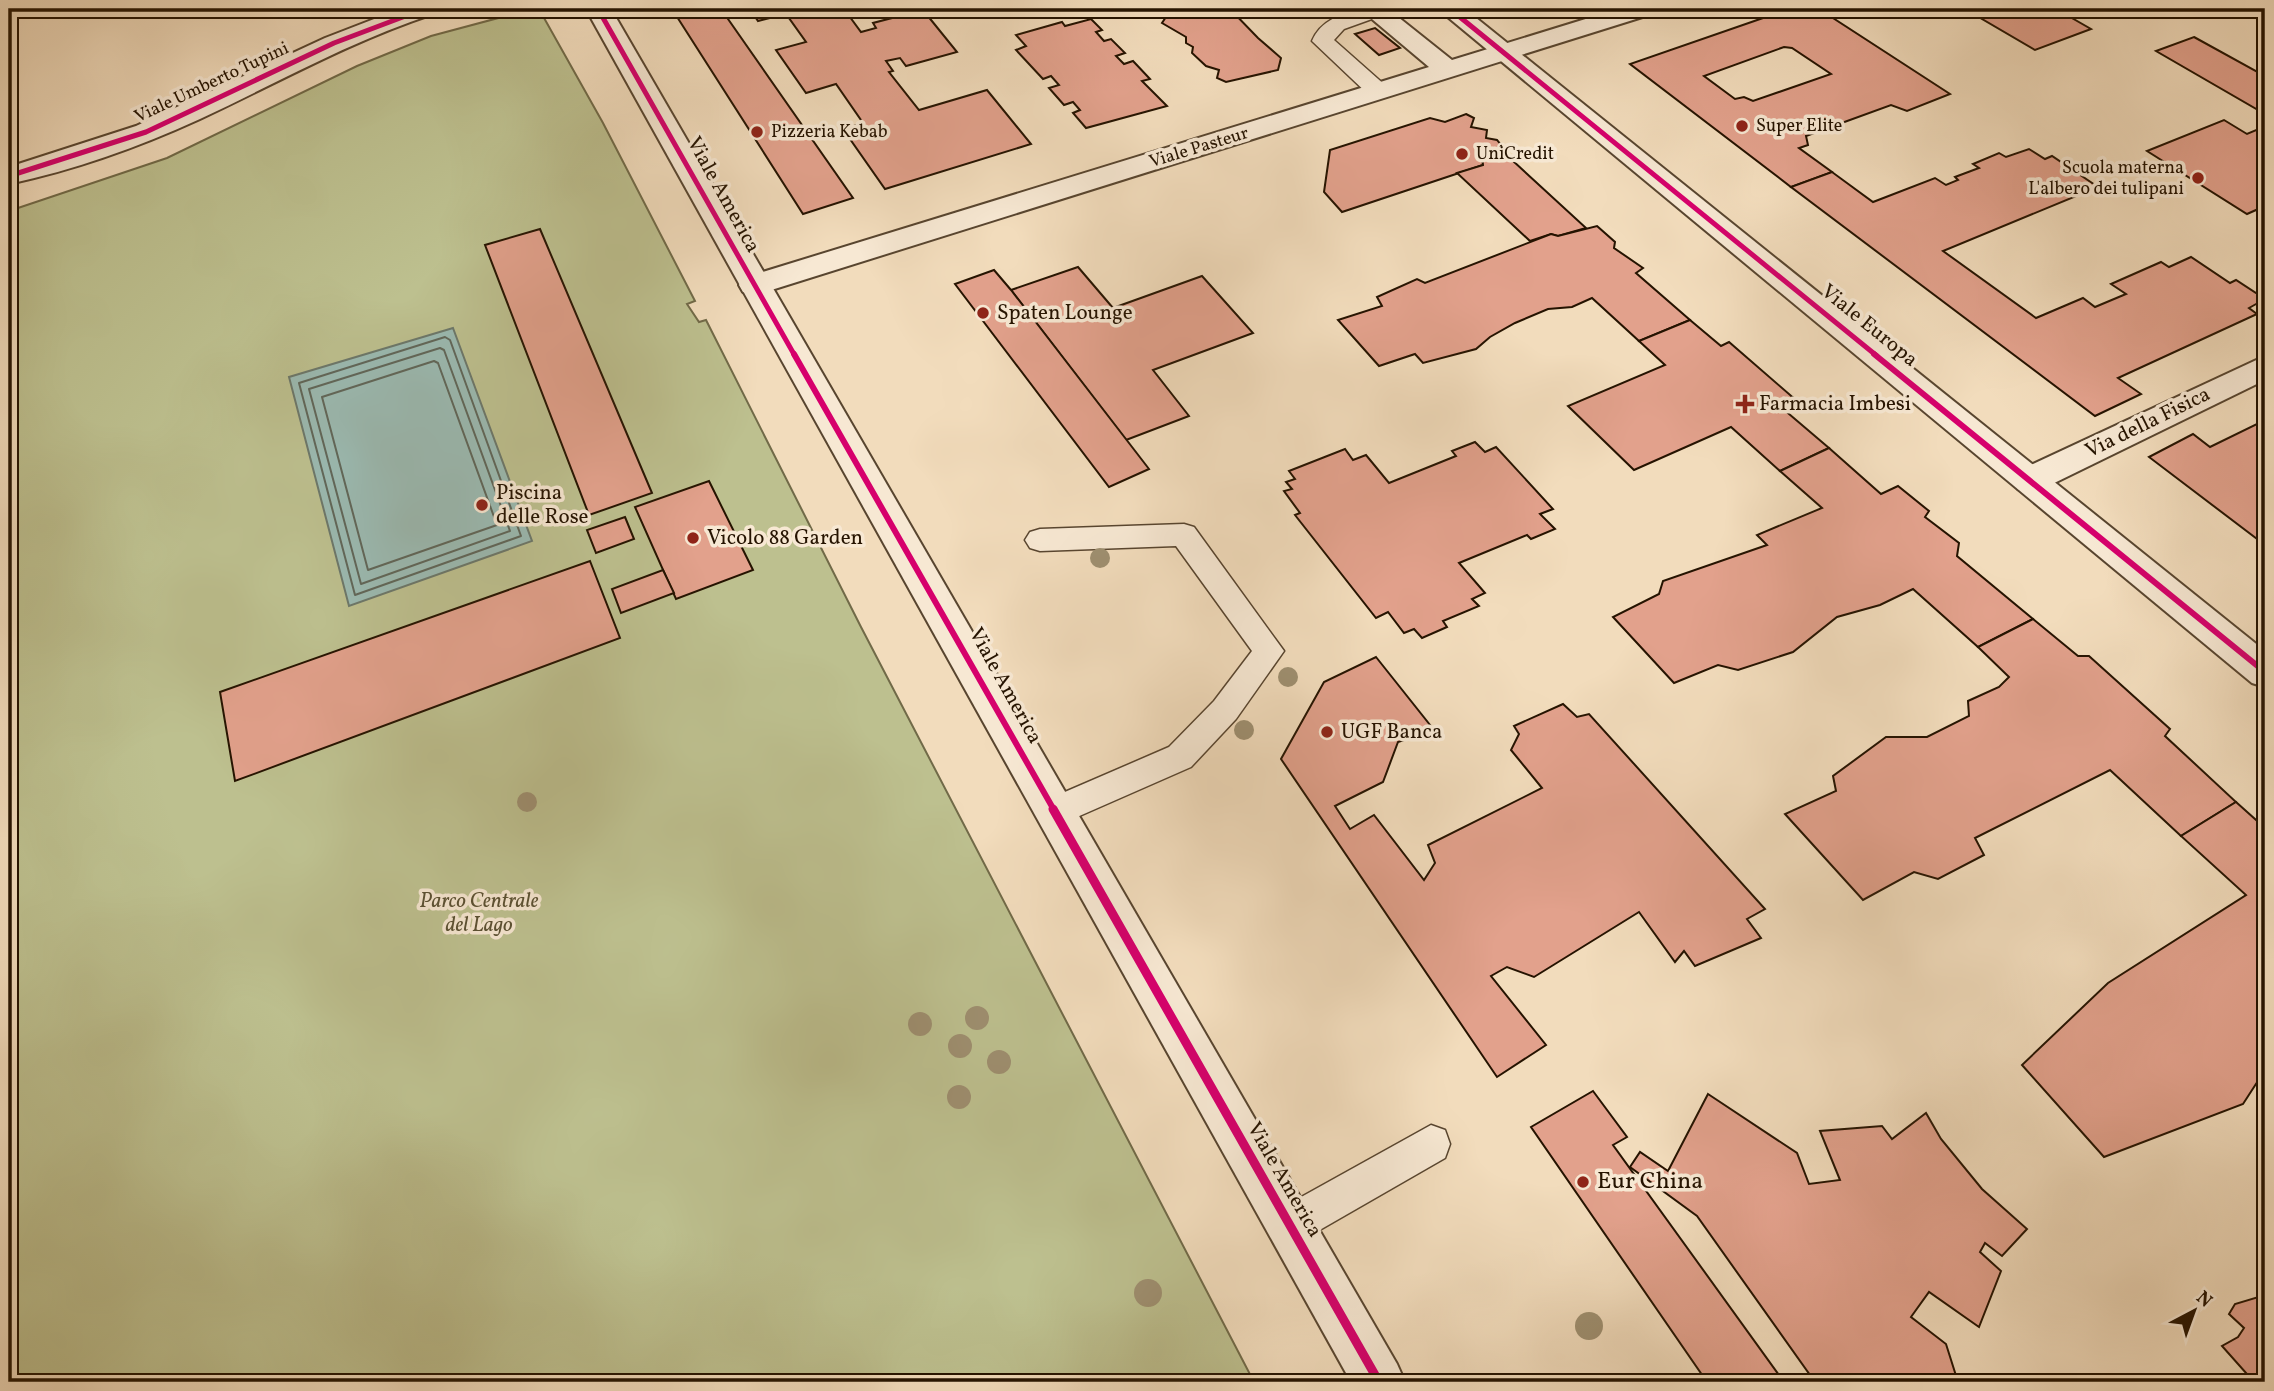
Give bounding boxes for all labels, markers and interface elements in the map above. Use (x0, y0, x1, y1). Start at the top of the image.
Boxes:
street label: Viale Umberto Tupini (131, 36, 293, 130)
place label: Super Elite (1756, 114, 1842, 139)
marker: Super Elite (1734, 118, 1750, 134)
place label: Pizzeria Kebab (771, 120, 888, 145)
street label: Viale Pasteur (1146, 121, 1252, 175)
marker: Pizzeria Kebab (749, 124, 765, 140)
street label: Viale America (679, 132, 767, 258)
place label: UniCredit (1476, 142, 1554, 167)
marker: UniCredit (1454, 146, 1470, 162)
place label: Scuola materna L'albero dei tulipani (2028, 156, 2184, 202)
marker: Scuola materna L'albero dei tulipani (2190, 170, 2206, 186)
street label: Viale Europa (1814, 278, 1924, 374)
place label: Spaten Lounge (997, 299, 1133, 328)
marker: Spaten Lounge (975, 305, 991, 321)
street label: Via della Fisica (2081, 380, 2215, 466)
place label: Farmacia Imbesi (1759, 390, 1911, 419)
marker: Farmacia Imbesi (1737, 396, 1753, 412)
place label: Piscina delle Rose (496, 479, 589, 532)
marker: Piscina delle Rose (474, 497, 490, 513)
place label: Vicolo 88 Garden (707, 524, 863, 553)
marker: Vicolo 88 Garden (685, 530, 701, 546)
street label: Viale America (961, 623, 1049, 749)
place label: UGF Banca (1341, 718, 1442, 747)
marker: UGF Banca (1319, 724, 1335, 740)
park label: Parco Centrale del Lago (420, 887, 539, 940)
street label: Viale America (1239, 1117, 1329, 1243)
place label: Eur China (1597, 1165, 1703, 1199)
marker: Eur China (1575, 1174, 1591, 1190)
north arrow (2158, 1276, 2228, 1346)
text: N (2190, 1285, 2218, 1314)

